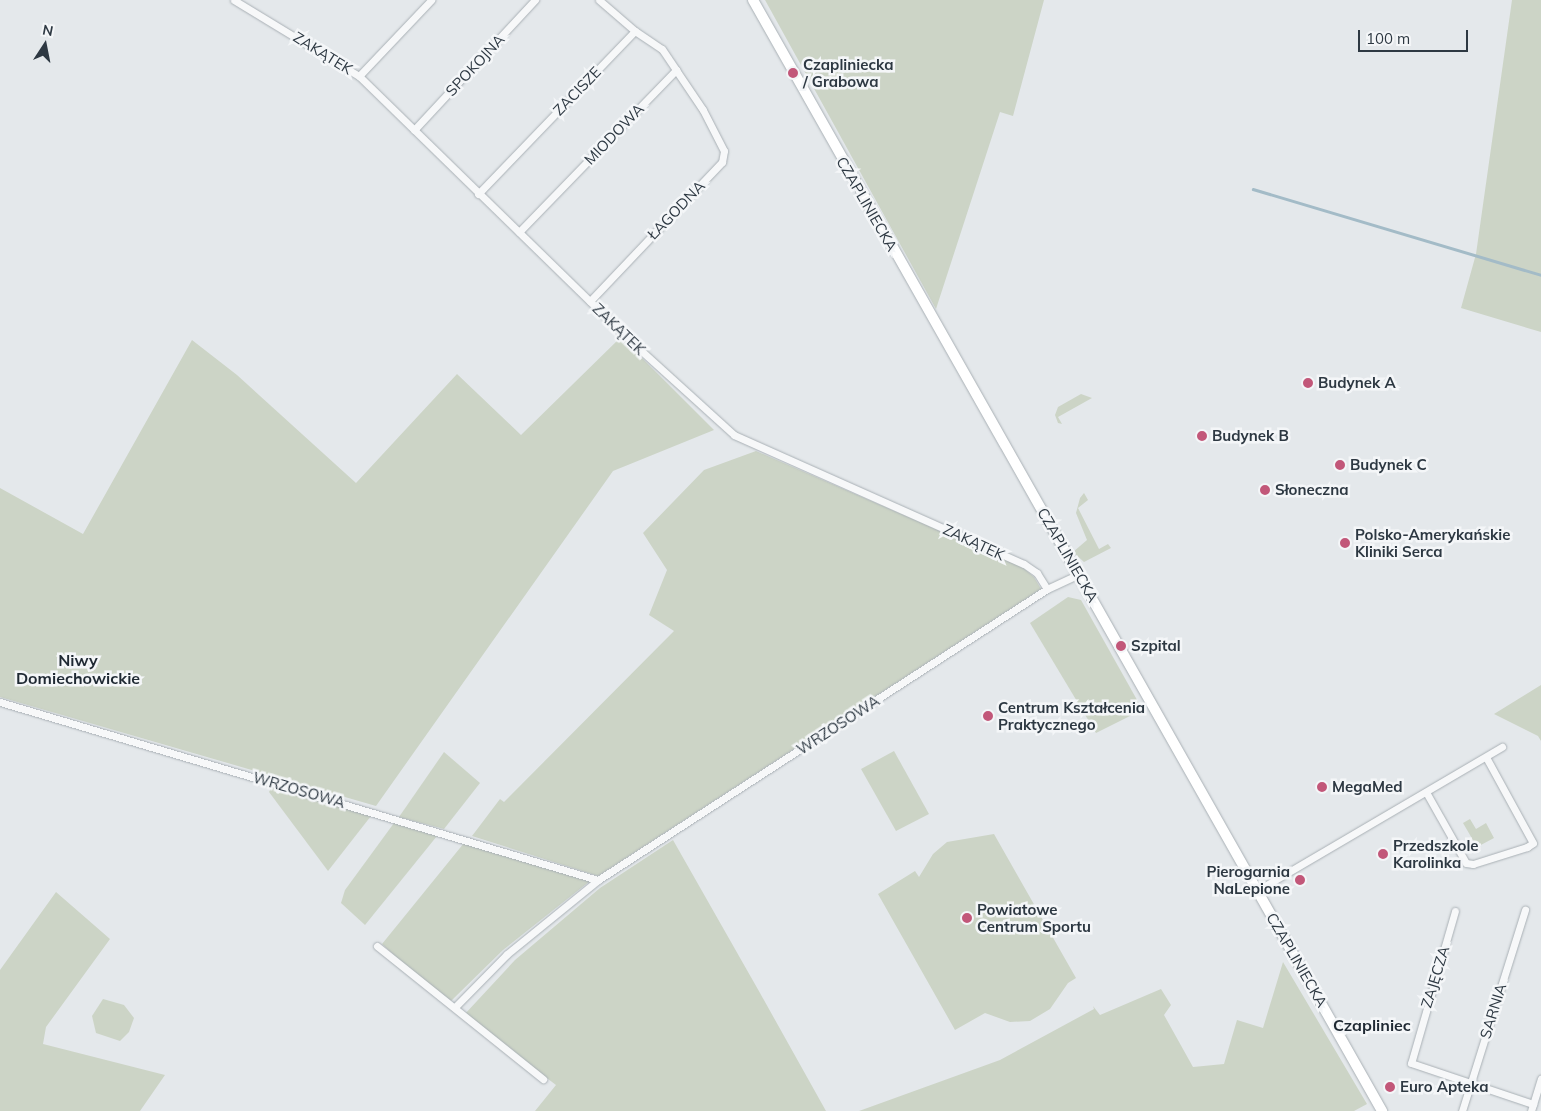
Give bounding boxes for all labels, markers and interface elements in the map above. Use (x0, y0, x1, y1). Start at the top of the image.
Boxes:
north arrow (20, 20, 70, 70)
text: N (41, 20, 55, 40)
scale bar (1361, 20, 1471, 52)
street label: ZAKĄTEK (290, 28, 356, 78)
text: 100 m (1366, 29, 1410, 48)
street label: SPOKOJNA (442, 30, 508, 100)
place label: Czapliniecka / Grabowa (803, 55, 893, 90)
street label: ZACISZE (549, 63, 605, 119)
marker: Czapliniecka / Grabowa (787, 67, 799, 79)
street label: MIODOWA (581, 100, 647, 168)
street label: CZAPLINIECKA (833, 154, 901, 254)
street label: ŁAGODNA (644, 177, 708, 243)
street label: ZAKĄTEK (589, 300, 649, 358)
place label: Budynek A (1318, 374, 1396, 392)
marker: Budynek A (1302, 377, 1314, 389)
place label: Budynek B (1212, 427, 1289, 445)
marker: Budynek B (1196, 430, 1208, 442)
place label: Budynek C (1350, 456, 1427, 474)
marker: Budynek C (1334, 459, 1346, 471)
place label: Słoneczna (1275, 481, 1349, 499)
marker: Słoneczna (1259, 484, 1271, 496)
street label: CZAPLINIECKA (1034, 505, 1102, 605)
street label: ZAKĄTEK (940, 520, 1008, 564)
place label: Polsko-Amerykańskie Kliniki Serca (1355, 525, 1510, 560)
marker: Polsko-Amerykańskie Kliniki Serca (1339, 537, 1351, 549)
place label: Szpital (1131, 637, 1181, 655)
marker: Szpital (1115, 640, 1127, 652)
district label: Niwy Domiechowickie (16, 650, 140, 688)
street label: WRZOSOWA (793, 692, 883, 758)
place label: Centrum Kształcenia Praktycznego (998, 698, 1145, 733)
marker: Centrum Kształcenia Praktycznego (982, 710, 994, 722)
street label: WRZOSOWA (251, 768, 347, 812)
place label: MegaMed (1332, 778, 1402, 796)
marker: MegaMed (1316, 781, 1328, 793)
place label: Przedszkole Karolinka (1393, 836, 1479, 871)
marker: Przedszkole Karolinka (1377, 848, 1389, 860)
place label: Pierogarnia NaLepione (1206, 862, 1290, 897)
marker: Pierogarnia NaLepione (1294, 874, 1306, 886)
place label: Powiatowe Centrum Sportu (977, 900, 1091, 935)
street label: CZAPLINIECKA (1263, 910, 1331, 1010)
marker: Powiatowe Centrum Sportu (961, 912, 973, 924)
street label: ZAJĘCZA (1417, 944, 1453, 1010)
street label: SARNIA (1476, 981, 1510, 1041)
district label: Czapliniec (1333, 1015, 1411, 1035)
place label: Euro Apteka (1400, 1078, 1488, 1096)
marker: Euro Apteka (1384, 1081, 1396, 1093)

